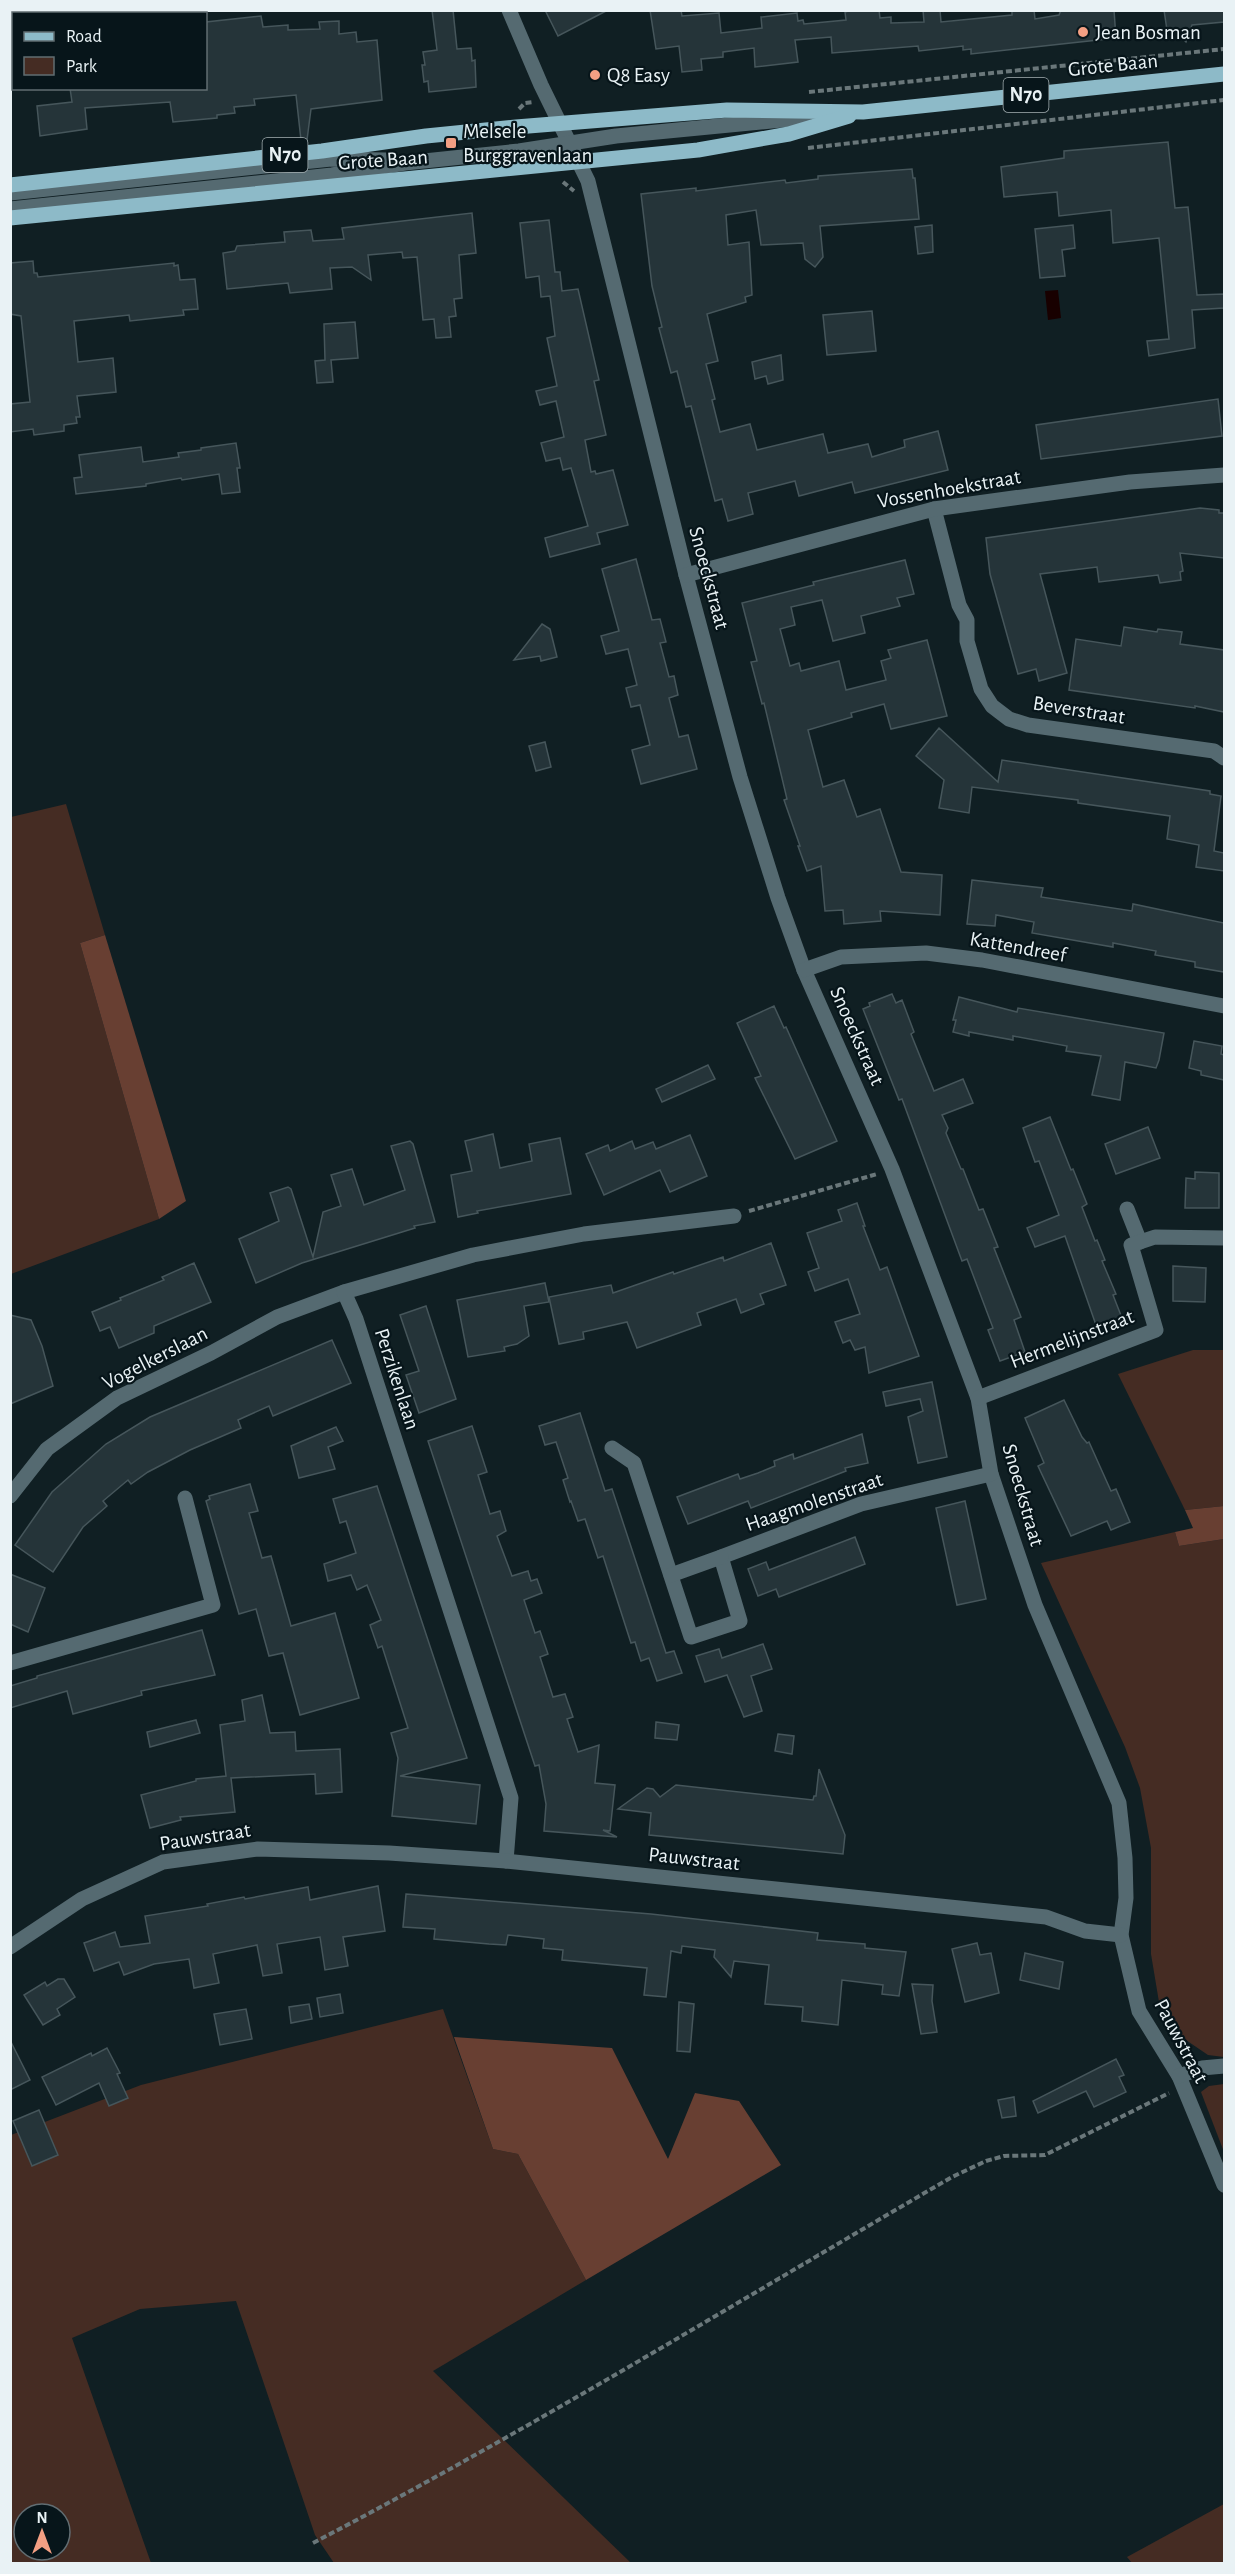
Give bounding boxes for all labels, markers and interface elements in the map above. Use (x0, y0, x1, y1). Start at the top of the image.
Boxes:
legend (12, 12, 207, 90)
place label: Jean Bosman (1095, 22, 1201, 43)
marker: Jean Bosman (1076, 25, 1090, 39)
text: Road (66, 28, 102, 46)
street label: Grote Baan (1067, 50, 1159, 80)
text: Park (66, 58, 98, 76)
place label: Q8 Easy (607, 65, 670, 86)
marker: Q8 Easy (588, 68, 602, 82)
road number: N70 (1004, 78, 1048, 112)
place label: Melsele Burggravenlaan (463, 121, 592, 166)
marker: Melsele Burggravenlaan (444, 136, 458, 150)
road number: N70 (262, 138, 308, 172)
street label: Grote Baan (337, 146, 429, 174)
street label: Vossenhoekstraat (876, 466, 1022, 512)
street label: Snoeckstraat (685, 524, 733, 632)
street label: Beverstraat (1031, 692, 1127, 728)
street label: Kattendreef (968, 928, 1070, 966)
street label: Snoeckstraat (826, 984, 888, 1089)
street label: Hermelijnstraat (1007, 1306, 1137, 1372)
street label: Vogelkerslaan (99, 1323, 211, 1393)
street label: Perzikenlaan (371, 1326, 423, 1432)
street label: Snoeckstraat (998, 1441, 1048, 1549)
street label: Haagmolenstraat (743, 1469, 886, 1535)
street label: Pauwstraat (158, 1819, 252, 1855)
street label: Pauwstraat (647, 1844, 741, 1874)
street label: Pauwstraat (1150, 1996, 1212, 2087)
north arrow (12, 2502, 72, 2562)
text: N (36, 2510, 48, 2526)

